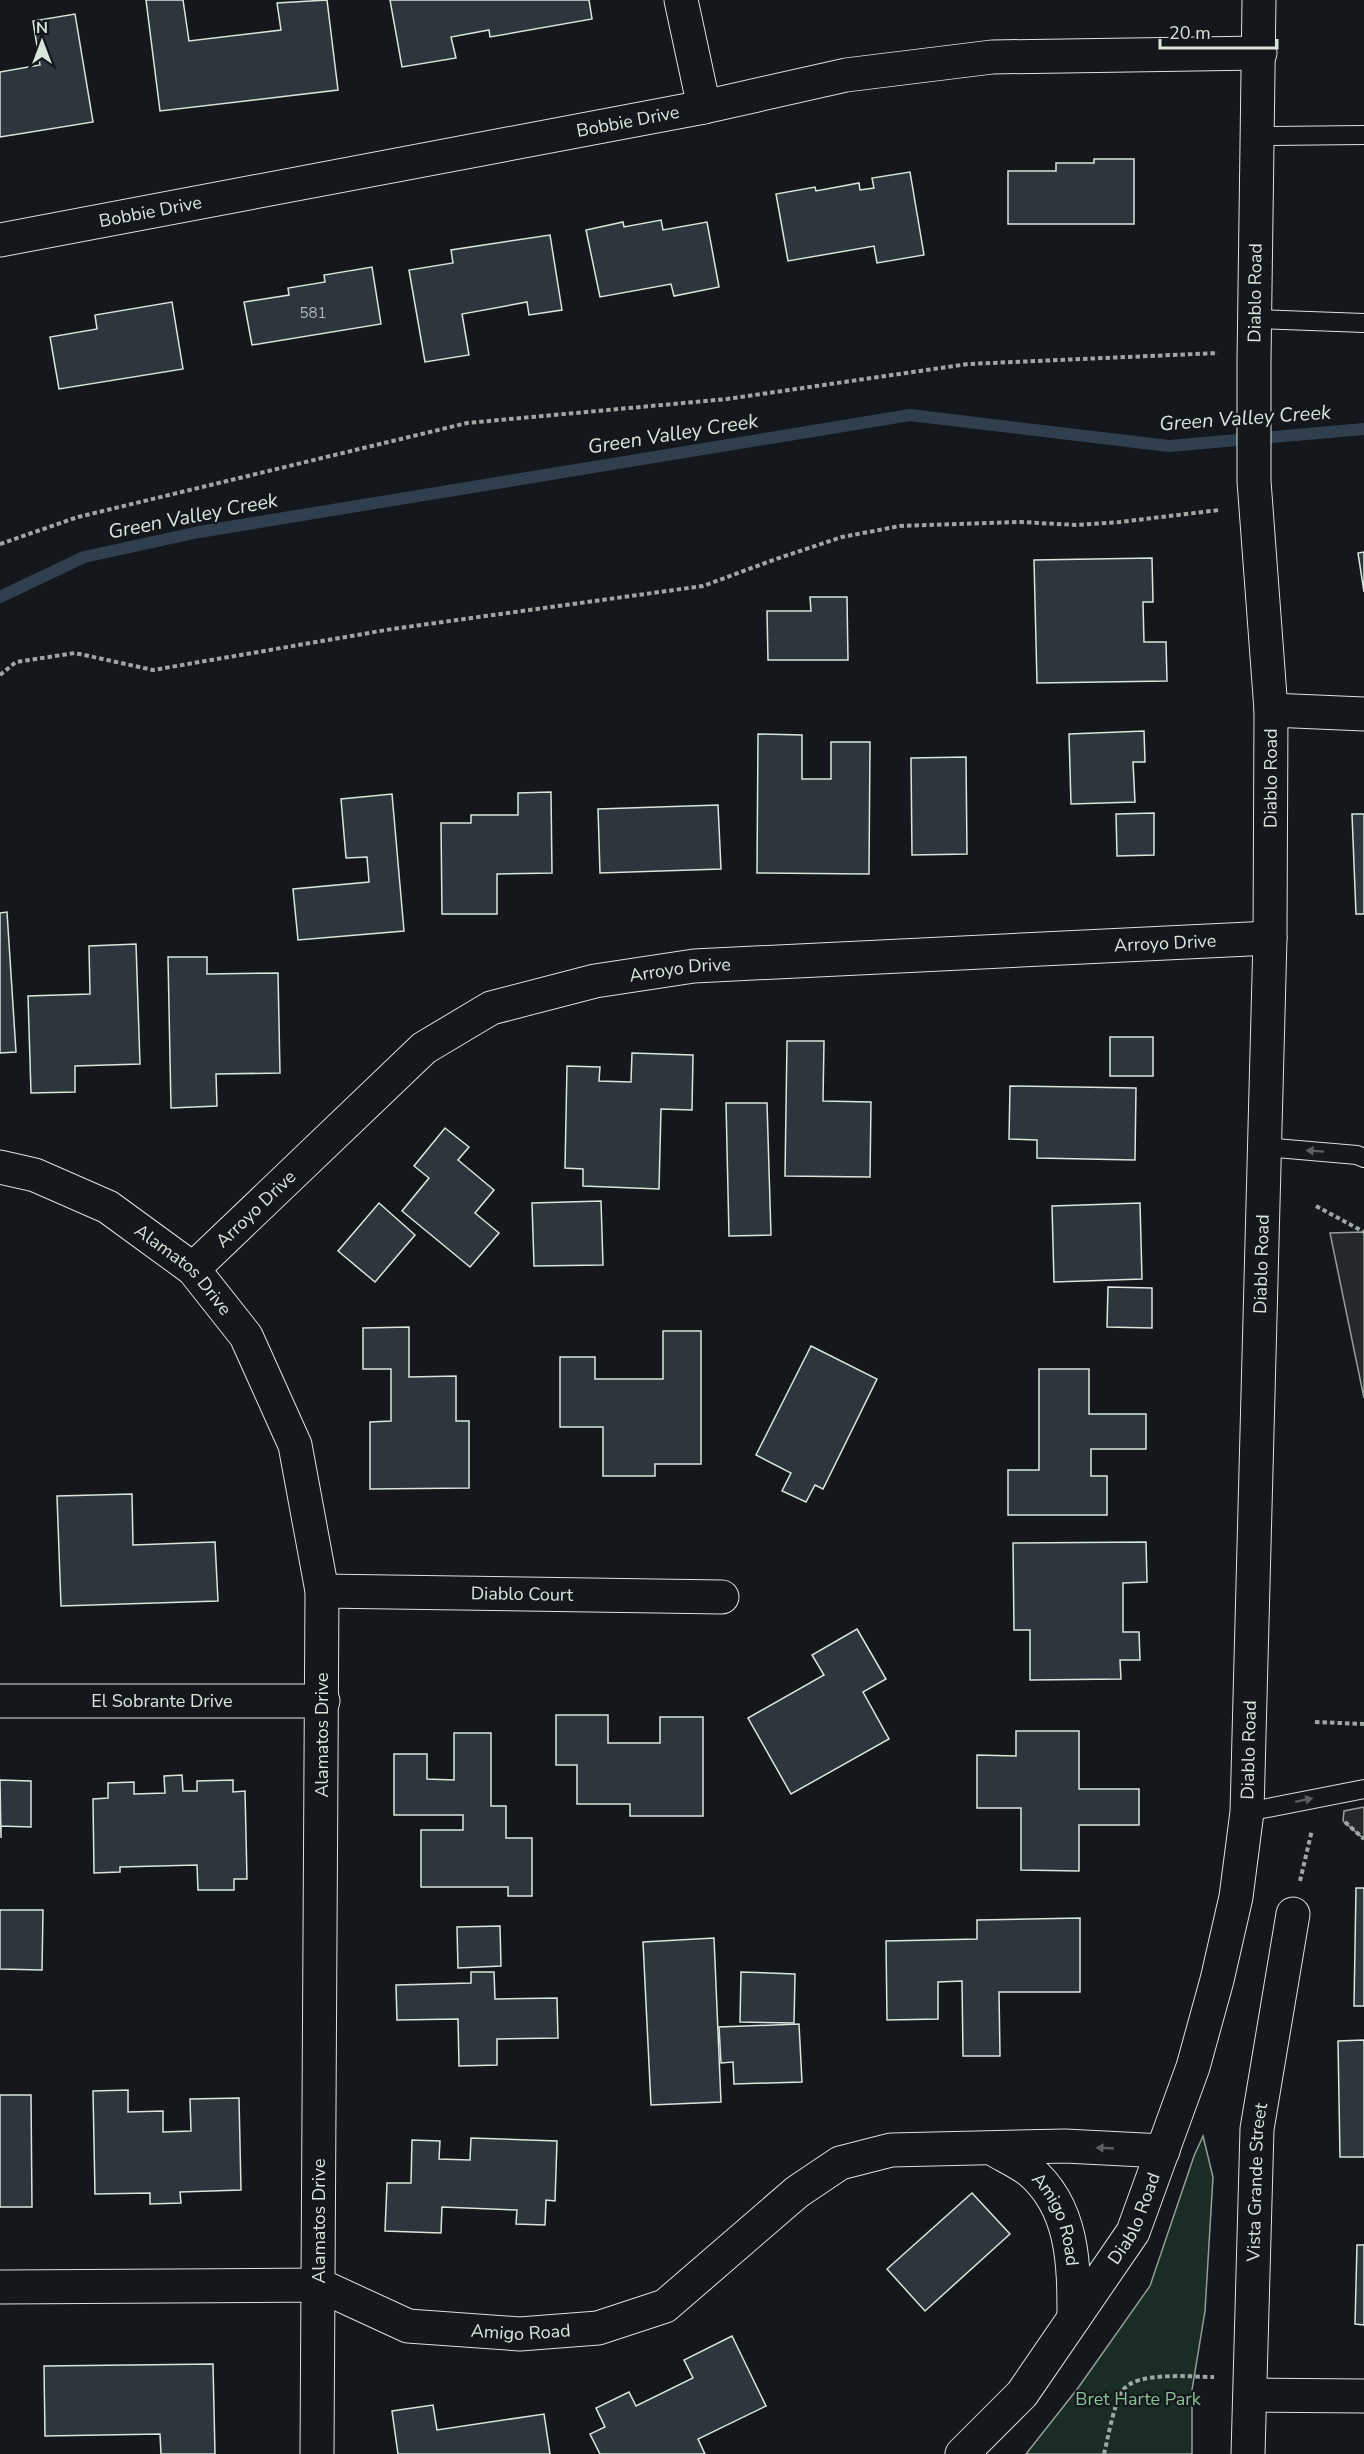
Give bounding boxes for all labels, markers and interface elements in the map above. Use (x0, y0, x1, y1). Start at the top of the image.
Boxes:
north arrow (12, 12, 72, 72)
scale bar (1160, 12, 1277, 50)
text: N (36, 17, 48, 39)
text: 20 m (1169, 21, 1211, 45)
street label: Bobbie Drive (574, 100, 681, 143)
street label: Bobbie Drive (97, 190, 204, 233)
street label: Diablo Road (1242, 243, 1268, 343)
house number: 581 (299, 303, 327, 323)
water label: Green Valley Creek (1158, 398, 1333, 437)
water label: Green Valley Creek (586, 407, 761, 461)
water label: Green Valley Creek (106, 486, 281, 546)
street label: Diablo Road (1258, 728, 1283, 828)
street label: Arroyo Drive (1113, 929, 1217, 958)
street label: Arroyo Drive (627, 952, 731, 988)
one-way arrow (1305, 1146, 1324, 1156)
street label: Arroyo Drive (211, 1165, 301, 1253)
street label: Diablo Road (1248, 1214, 1275, 1314)
street label: Alamatos Drive (130, 1218, 237, 1320)
street label: Diablo Court (471, 1581, 574, 1607)
street label: Alamatos Drive (310, 1672, 334, 1798)
street label: El Sobrante Drive (91, 1689, 233, 1713)
street label: Diablo Road (1235, 1700, 1262, 1800)
one-way arrow (1295, 1795, 1314, 1804)
street label: Vista Grande Street (1241, 2100, 1273, 2263)
one-way arrow (1095, 2144, 1114, 2153)
street label: Alamatos Drive (307, 2158, 331, 2284)
street label: Amigo Road (1027, 2167, 1084, 2267)
street label: Diablo Road (1102, 2169, 1166, 2269)
street label: Amigo Road (470, 2318, 571, 2346)
park label: Bret Harte Park (1075, 2387, 1202, 2411)

